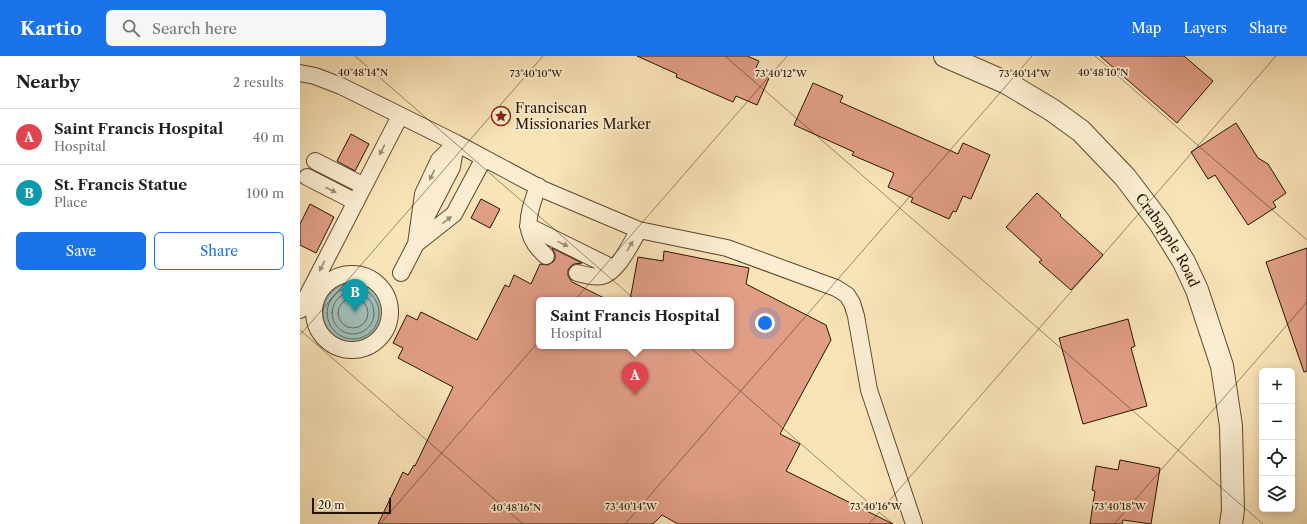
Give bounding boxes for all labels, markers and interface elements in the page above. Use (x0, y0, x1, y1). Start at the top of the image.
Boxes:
search box (106, 10, 386, 46)
text: Kartio (20, 17, 82, 40)
icon: search (120, 17, 142, 39)
text: Search here (152, 19, 237, 38)
text: Map (1131, 19, 1161, 37)
text: Layers (1183, 19, 1227, 37)
text: Share (1249, 19, 1287, 37)
text: 40°48'14"N (338, 66, 388, 79)
text: 40°48'10"N (1077, 66, 1129, 79)
text: 73°40'10"W (510, 67, 563, 80)
text: 73°40'12"W (755, 67, 808, 80)
text: 73°40'14"W (999, 67, 1052, 80)
text: Nearby (16, 72, 80, 92)
text: 2 results (233, 74, 284, 90)
place label: Franciscan Missionaries Marker (515, 99, 651, 133)
place icon: Franciscan Missionaries Marker (490, 105, 512, 127)
text: Saint Francis Hospital (54, 119, 223, 138)
text: A (24, 129, 34, 145)
text: 40 m (253, 129, 284, 145)
text: Hospital (54, 138, 106, 154)
one-way arrow (379, 144, 385, 156)
one-way arrow (429, 169, 435, 181)
text: St. Francis Statue (54, 175, 187, 194)
text: B (24, 185, 34, 201)
text: 100 m (246, 185, 284, 201)
one-way arrow (325, 187, 337, 193)
street label: Crabapple Road (1132, 190, 1204, 290)
text: Place (54, 194, 87, 210)
one-way arrow (442, 216, 452, 224)
button: Save (16, 232, 146, 270)
button: Share (154, 232, 284, 270)
one-way arrow (626, 240, 633, 252)
one-way arrow (558, 241, 569, 247)
one-way arrow (319, 260, 326, 271)
pin: B (342, 279, 368, 312)
popup (536, 297, 734, 349)
text: Saint Francis Hospital (550, 306, 720, 325)
your location (755, 313, 775, 333)
text: Hospital (550, 325, 602, 341)
pin: A (622, 362, 648, 395)
map controls (1259, 368, 1295, 512)
button: + (1259, 368, 1295, 404)
button: − (1259, 404, 1295, 440)
button: locate (1259, 440, 1295, 476)
button: layers (1259, 476, 1295, 512)
scale bar (312, 496, 391, 515)
text: 20 m (318, 498, 344, 512)
text: 73°40'14"W (605, 500, 658, 513)
text: 73°40'16"W (850, 500, 903, 513)
text: 73°40'18"W (1094, 500, 1147, 513)
text: 40°48'16"N (491, 501, 541, 514)

